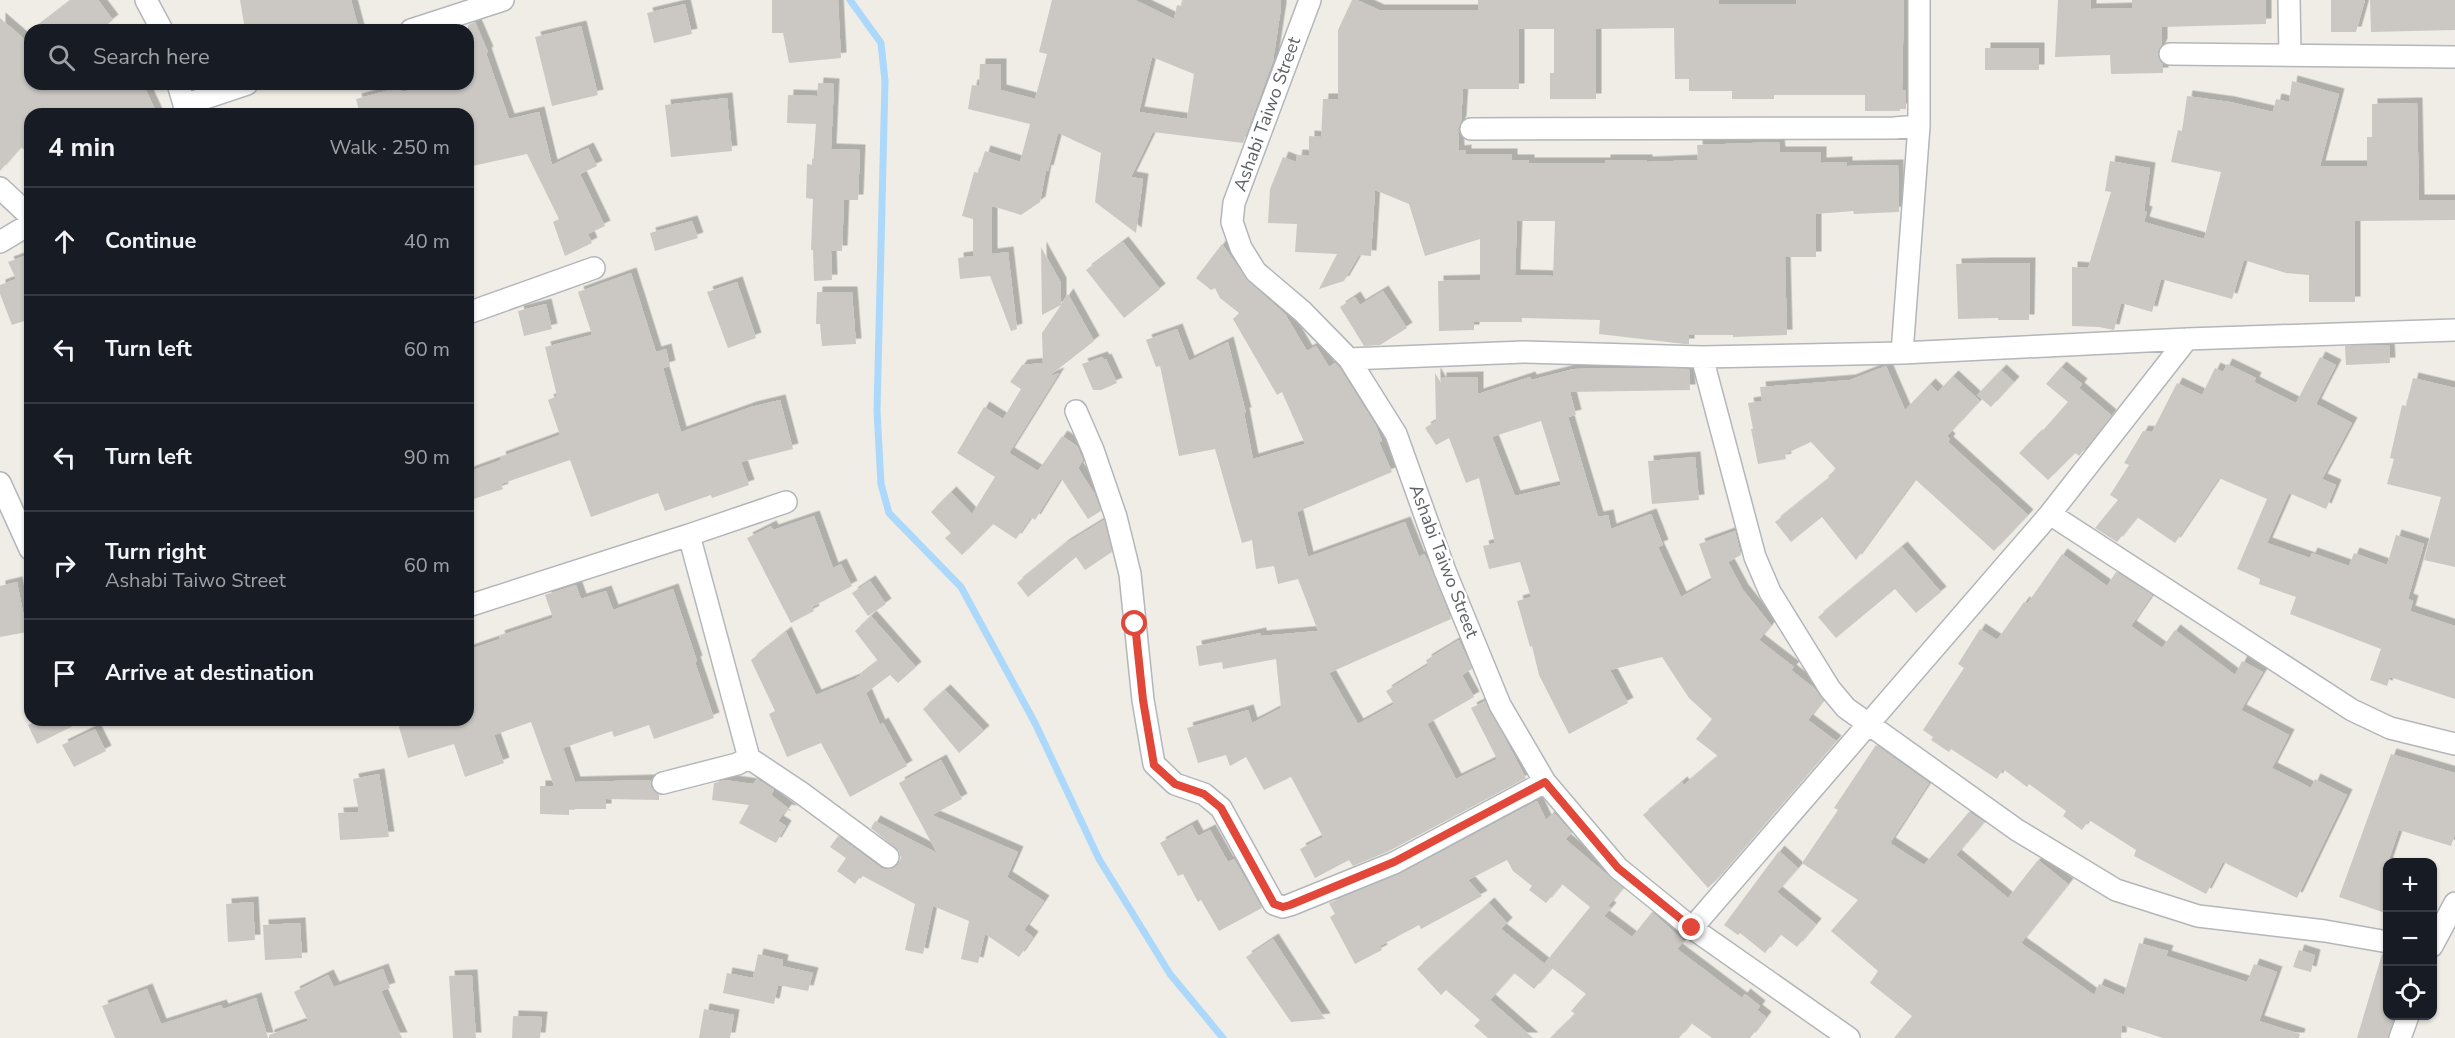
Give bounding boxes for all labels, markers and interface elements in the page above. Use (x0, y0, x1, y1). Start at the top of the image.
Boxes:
search box (24, 24, 474, 90)
street label: Ashabi Taiwo Street (1228, 33, 1306, 195)
icon: search (45, 41, 78, 74)
text: Search here (93, 42, 210, 72)
text: 4 min (48, 130, 115, 165)
text: Walk · 250 m (330, 134, 450, 161)
icon: ahead (48, 225, 81, 258)
text: Continue (105, 226, 196, 256)
text: 40 m (404, 228, 450, 255)
icon: left (48, 333, 81, 366)
text: Turn left (105, 334, 192, 364)
text: 60 m (404, 336, 450, 363)
icon: left (48, 441, 81, 474)
text: Turn left (105, 442, 192, 472)
text: 90 m (404, 444, 450, 471)
street label: Ashabi Taiwo Street (1404, 481, 1485, 642)
text: Turn right (105, 537, 206, 567)
icon: right (48, 549, 81, 582)
text: 60 m (404, 552, 450, 579)
text: Ashabi Taiwo Street (105, 567, 286, 594)
route start (1121, 610, 1147, 636)
icon: arrive (48, 657, 81, 690)
text: Arrive at destination (105, 658, 314, 688)
map controls (2383, 858, 2437, 1020)
button: + (2383, 858, 2437, 912)
button: − (2383, 912, 2437, 966)
route end (1678, 914, 1704, 940)
button: locate (2383, 966, 2437, 1020)

